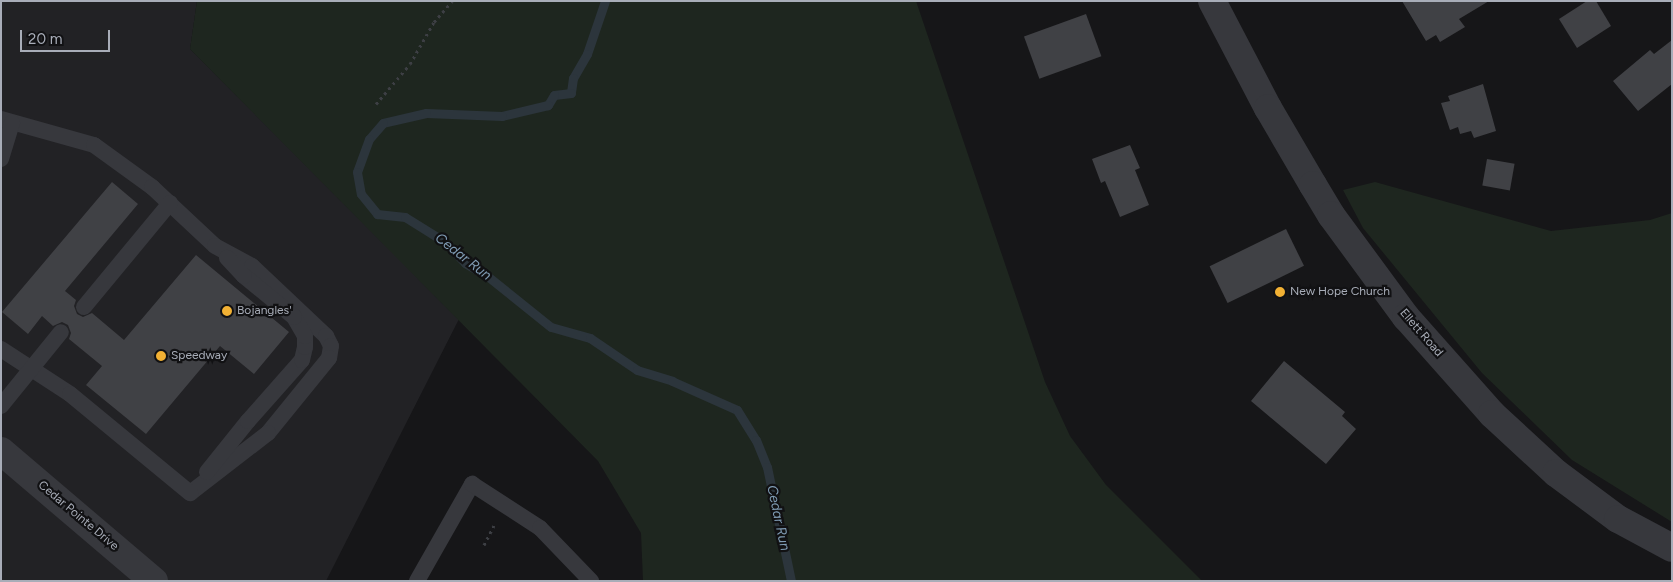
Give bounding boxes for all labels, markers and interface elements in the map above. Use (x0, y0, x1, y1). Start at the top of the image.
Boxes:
scale bar (22, 20, 112, 52)
text: 20 m (28, 30, 62, 48)
water label: Cedar Run (432, 230, 494, 284)
place label: New Hope Church (1290, 285, 1390, 299)
marker: New Hope Church (1274, 286, 1286, 298)
place label: Bojangles' (237, 304, 292, 318)
marker: Bojangles' (221, 305, 233, 317)
street label: Ellett Road (1396, 306, 1446, 360)
place label: Speedway (171, 349, 227, 363)
marker: Speedway (155, 350, 167, 362)
street label: Cedar Pointe Drive (35, 478, 121, 554)
water label: Cedar Run (763, 484, 793, 552)

